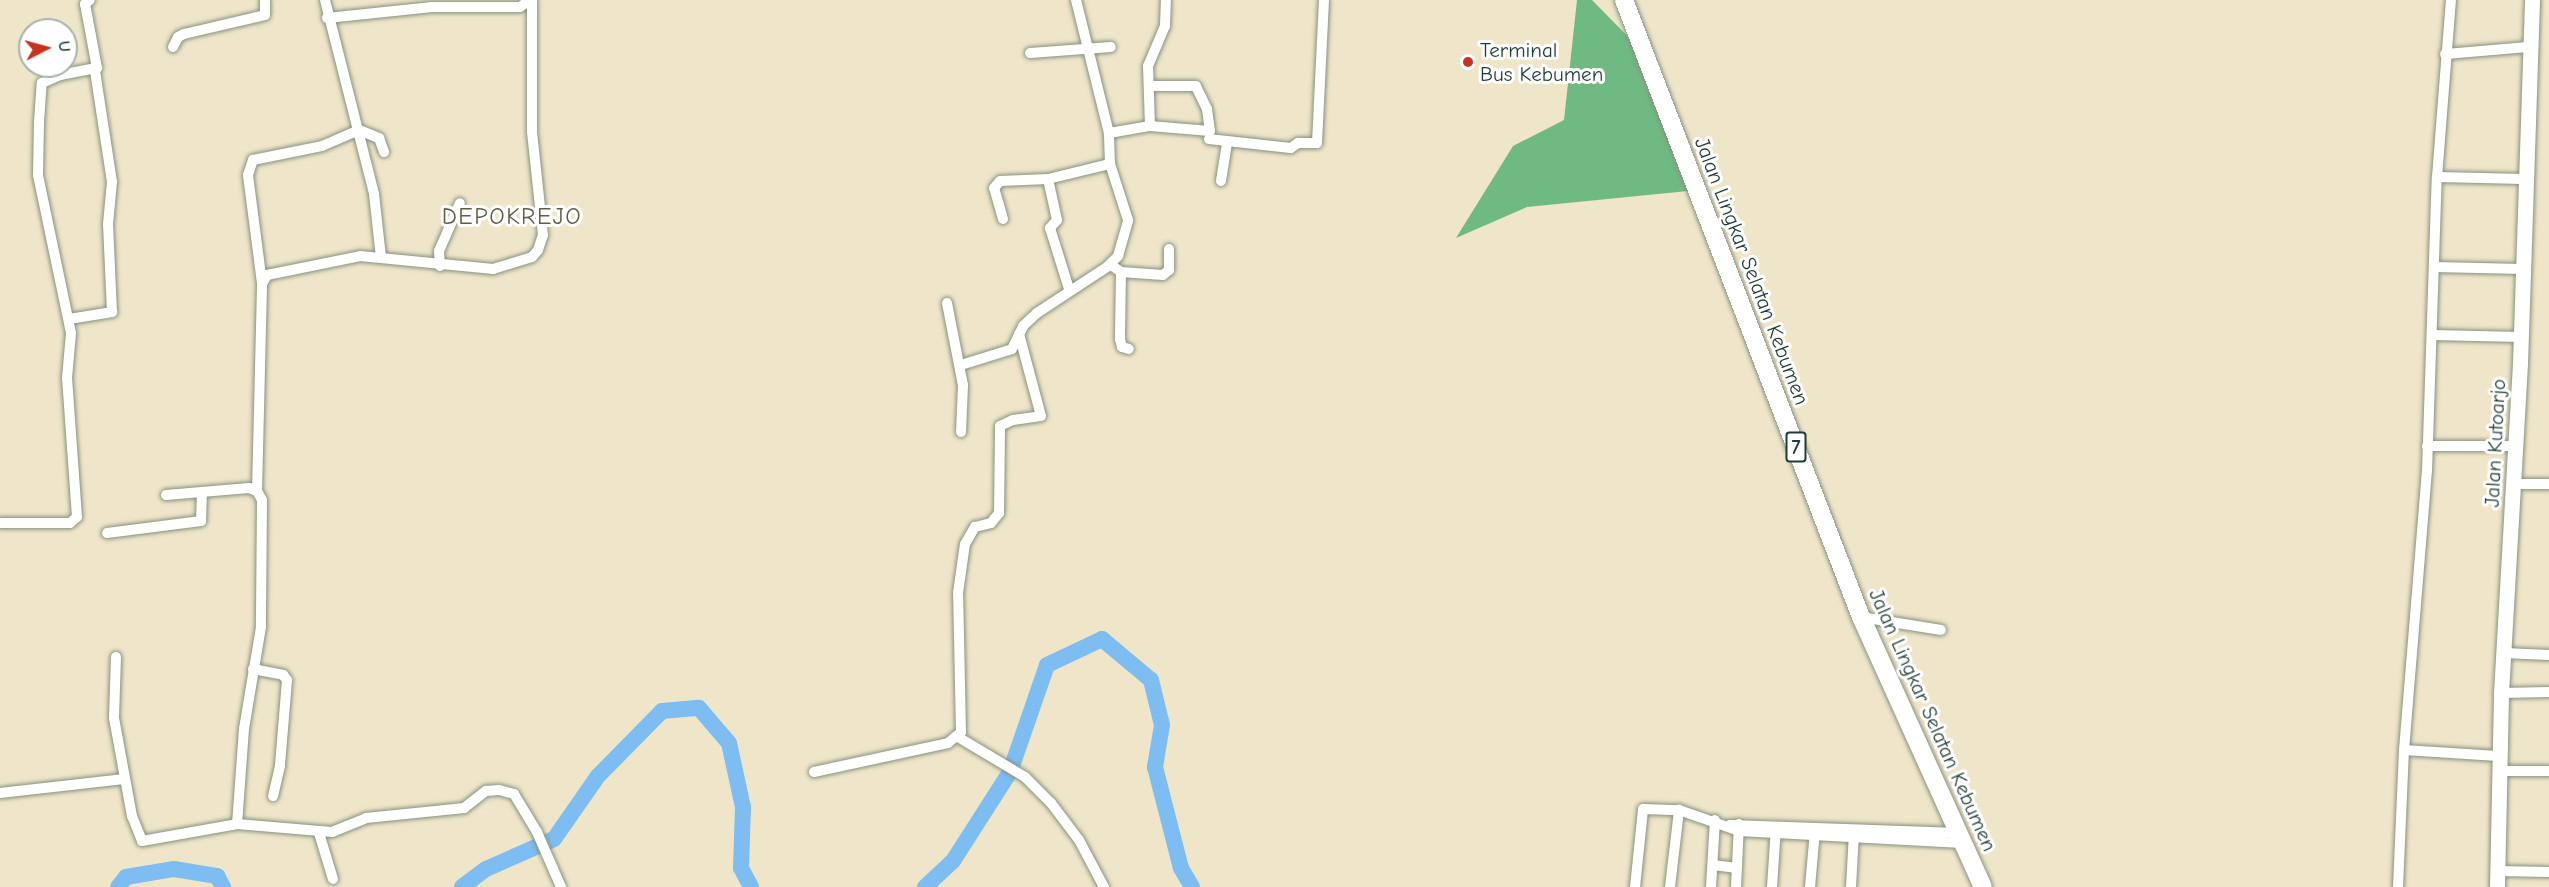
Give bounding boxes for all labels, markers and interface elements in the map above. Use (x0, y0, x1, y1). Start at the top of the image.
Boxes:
north arrow (18, 18, 78, 78)
place label: Terminal Bus Kebumen (1480, 37, 1603, 87)
text: U (54, 40, 73, 53)
marker: Terminal Bus Kebumen (1461, 55, 1475, 69)
street label: Jalan Lingkar Selatan Kebumen (1689, 134, 1815, 408)
district label: DEPOKREJO (442, 203, 582, 231)
street label: Jalan Kutoarjo (2479, 378, 2511, 508)
road number: 7 (1786, 430, 1806, 464)
street label: Jalan Lingkar Selatan Kebumen (1864, 585, 2002, 855)

